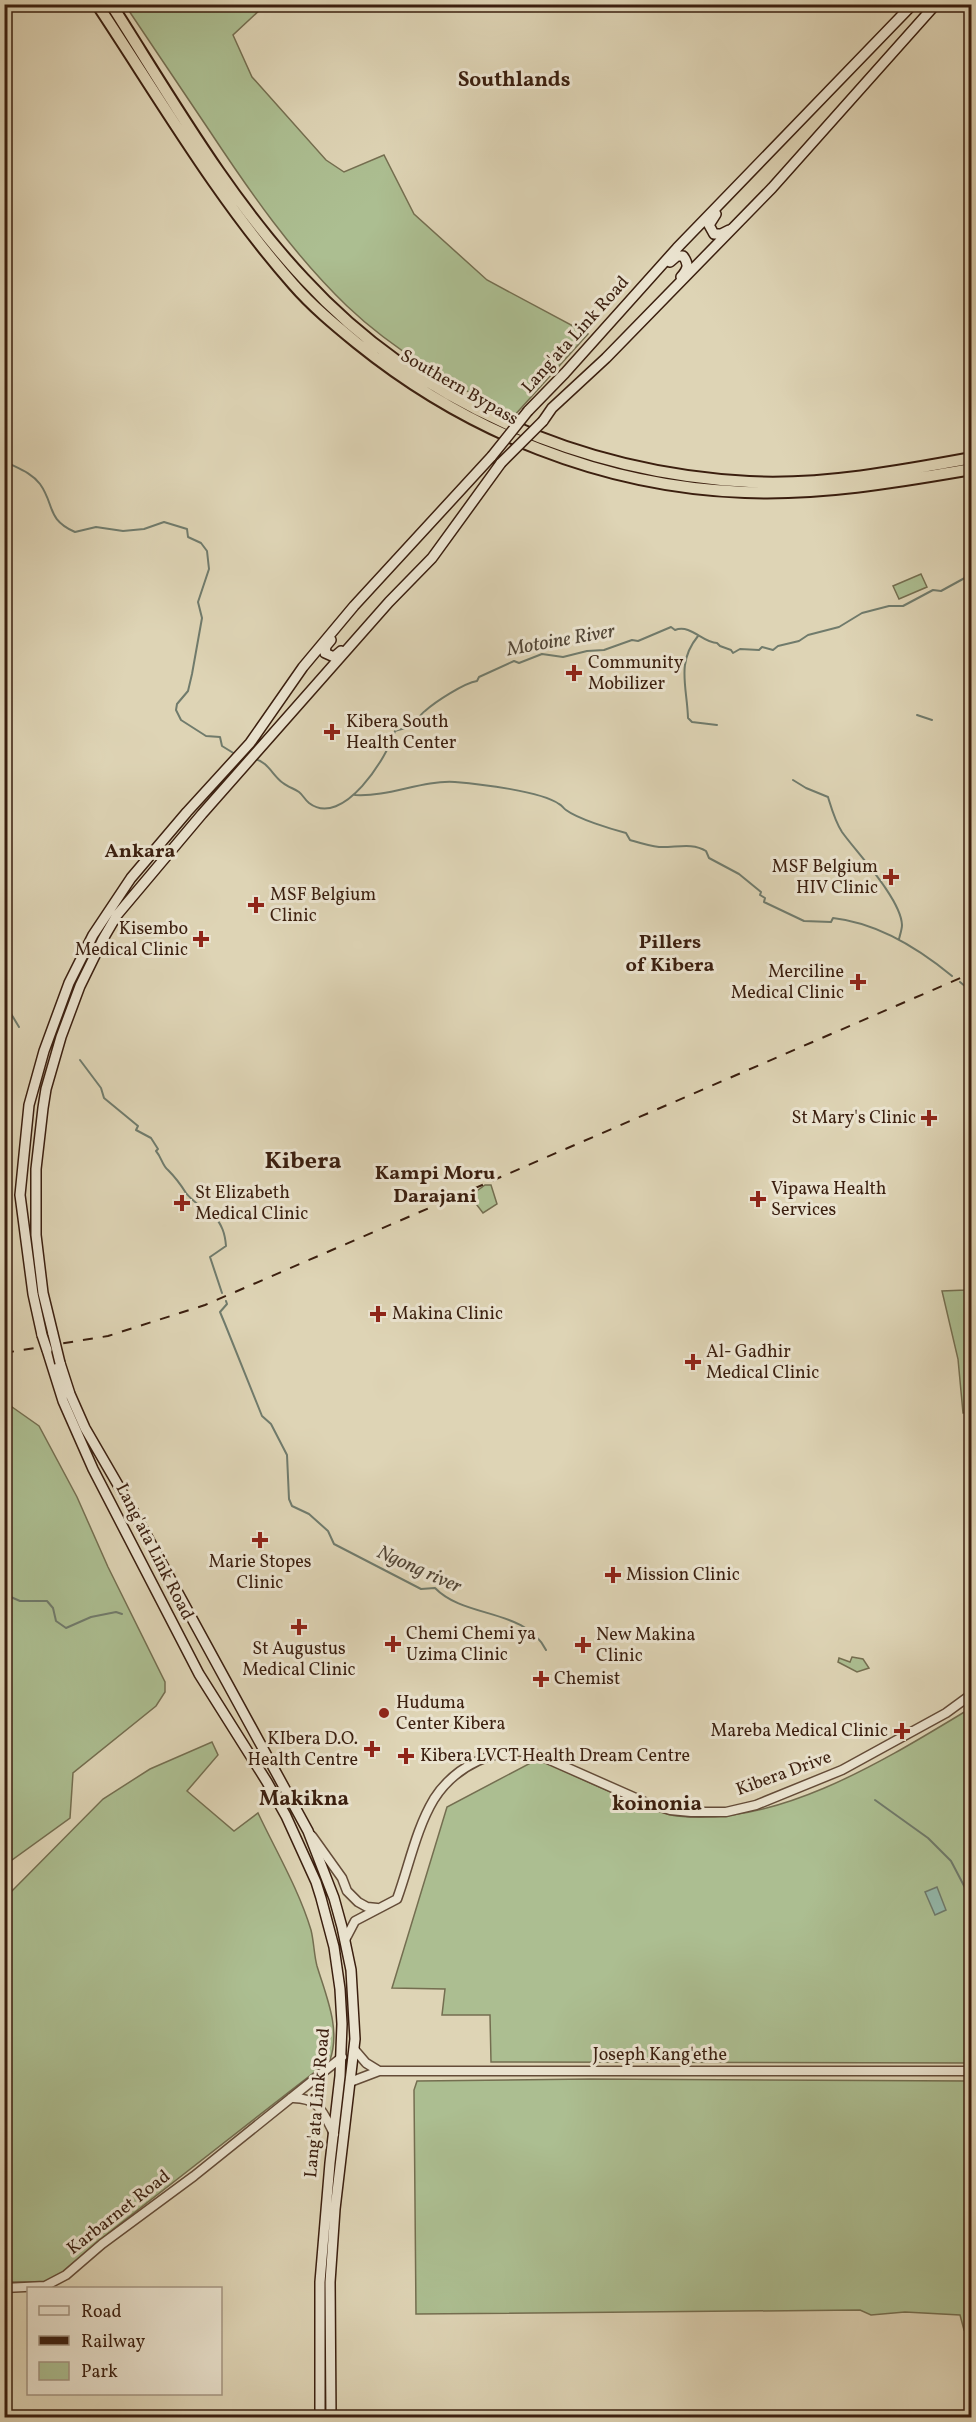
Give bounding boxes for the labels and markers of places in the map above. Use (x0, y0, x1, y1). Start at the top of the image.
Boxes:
place label: Community Mobilizer (588, 651, 684, 697)
marker: Community Mobilizer (565, 664, 583, 682)
place label: Kibera South Health Center (346, 710, 457, 756)
marker: Kibera South Health Center (323, 723, 341, 741)
place label: MSF Belgium HIV Clinic (772, 855, 878, 901)
marker: MSF Belgium HIV Clinic (882, 868, 900, 886)
place label: MSF Belgium Clinic (270, 883, 376, 929)
marker: MSF Belgium Clinic (247, 896, 265, 914)
place label: Kisembo Medical Clinic (75, 917, 188, 963)
marker: Kisembo Medical Clinic (192, 930, 210, 948)
place label: Merciline Medical Clinic (731, 960, 844, 1006)
marker: Merciline Medical Clinic (849, 973, 867, 991)
place label: St Mary's Clinic (792, 1106, 916, 1131)
marker: St Mary's Clinic (920, 1109, 938, 1127)
place label: Vipawa Health Services (771, 1177, 887, 1223)
place label: St Elizabeth Medical Clinic (195, 1181, 308, 1227)
marker: Vipawa Health Services (749, 1190, 767, 1208)
marker: St Elizabeth Medical Clinic (173, 1194, 191, 1212)
place label: Makina Clinic (392, 1302, 503, 1327)
marker: Makina Clinic (369, 1305, 387, 1323)
place label: Al- Gadhir Medical Clinic (706, 1340, 819, 1386)
marker: Al- Gadhir Medical Clinic (684, 1353, 702, 1371)
marker: Marie Stopes Clinic (251, 1531, 269, 1549)
place label: Marie Stopes Clinic (208, 1550, 312, 1596)
place label: Mission Clinic (626, 1563, 740, 1588)
marker: Mission Clinic (604, 1566, 622, 1584)
marker: St Augustus Medical Clinic (290, 1618, 308, 1636)
place label: Chemi Chemi ya Uzima Clinic (406, 1622, 536, 1668)
place label: New Makina Clinic (596, 1623, 695, 1669)
marker: Chemi Chemi ya Uzima Clinic (384, 1635, 402, 1653)
marker: New Makina Clinic (574, 1636, 592, 1654)
place label: St Augustus Medical Clinic (242, 1637, 356, 1683)
place label: Chemist (554, 1667, 620, 1692)
marker: Chemist (532, 1670, 550, 1688)
place label: Huduma Center Kibera (396, 1691, 505, 1737)
marker: Huduma Center Kibera (377, 1706, 391, 1720)
place label: Mareba Medical Clinic (711, 1719, 888, 1744)
marker: Mareba Medical Clinic (893, 1722, 911, 1740)
place label: KIbera D.O. Health Centre (247, 1727, 358, 1773)
marker: KIbera D.O. Health Centre (363, 1740, 381, 1758)
place label: Kibera LVCT Health Dream Centre (420, 1744, 690, 1769)
marker: Kibera LVCT Health Dream Centre (397, 1747, 415, 1765)

